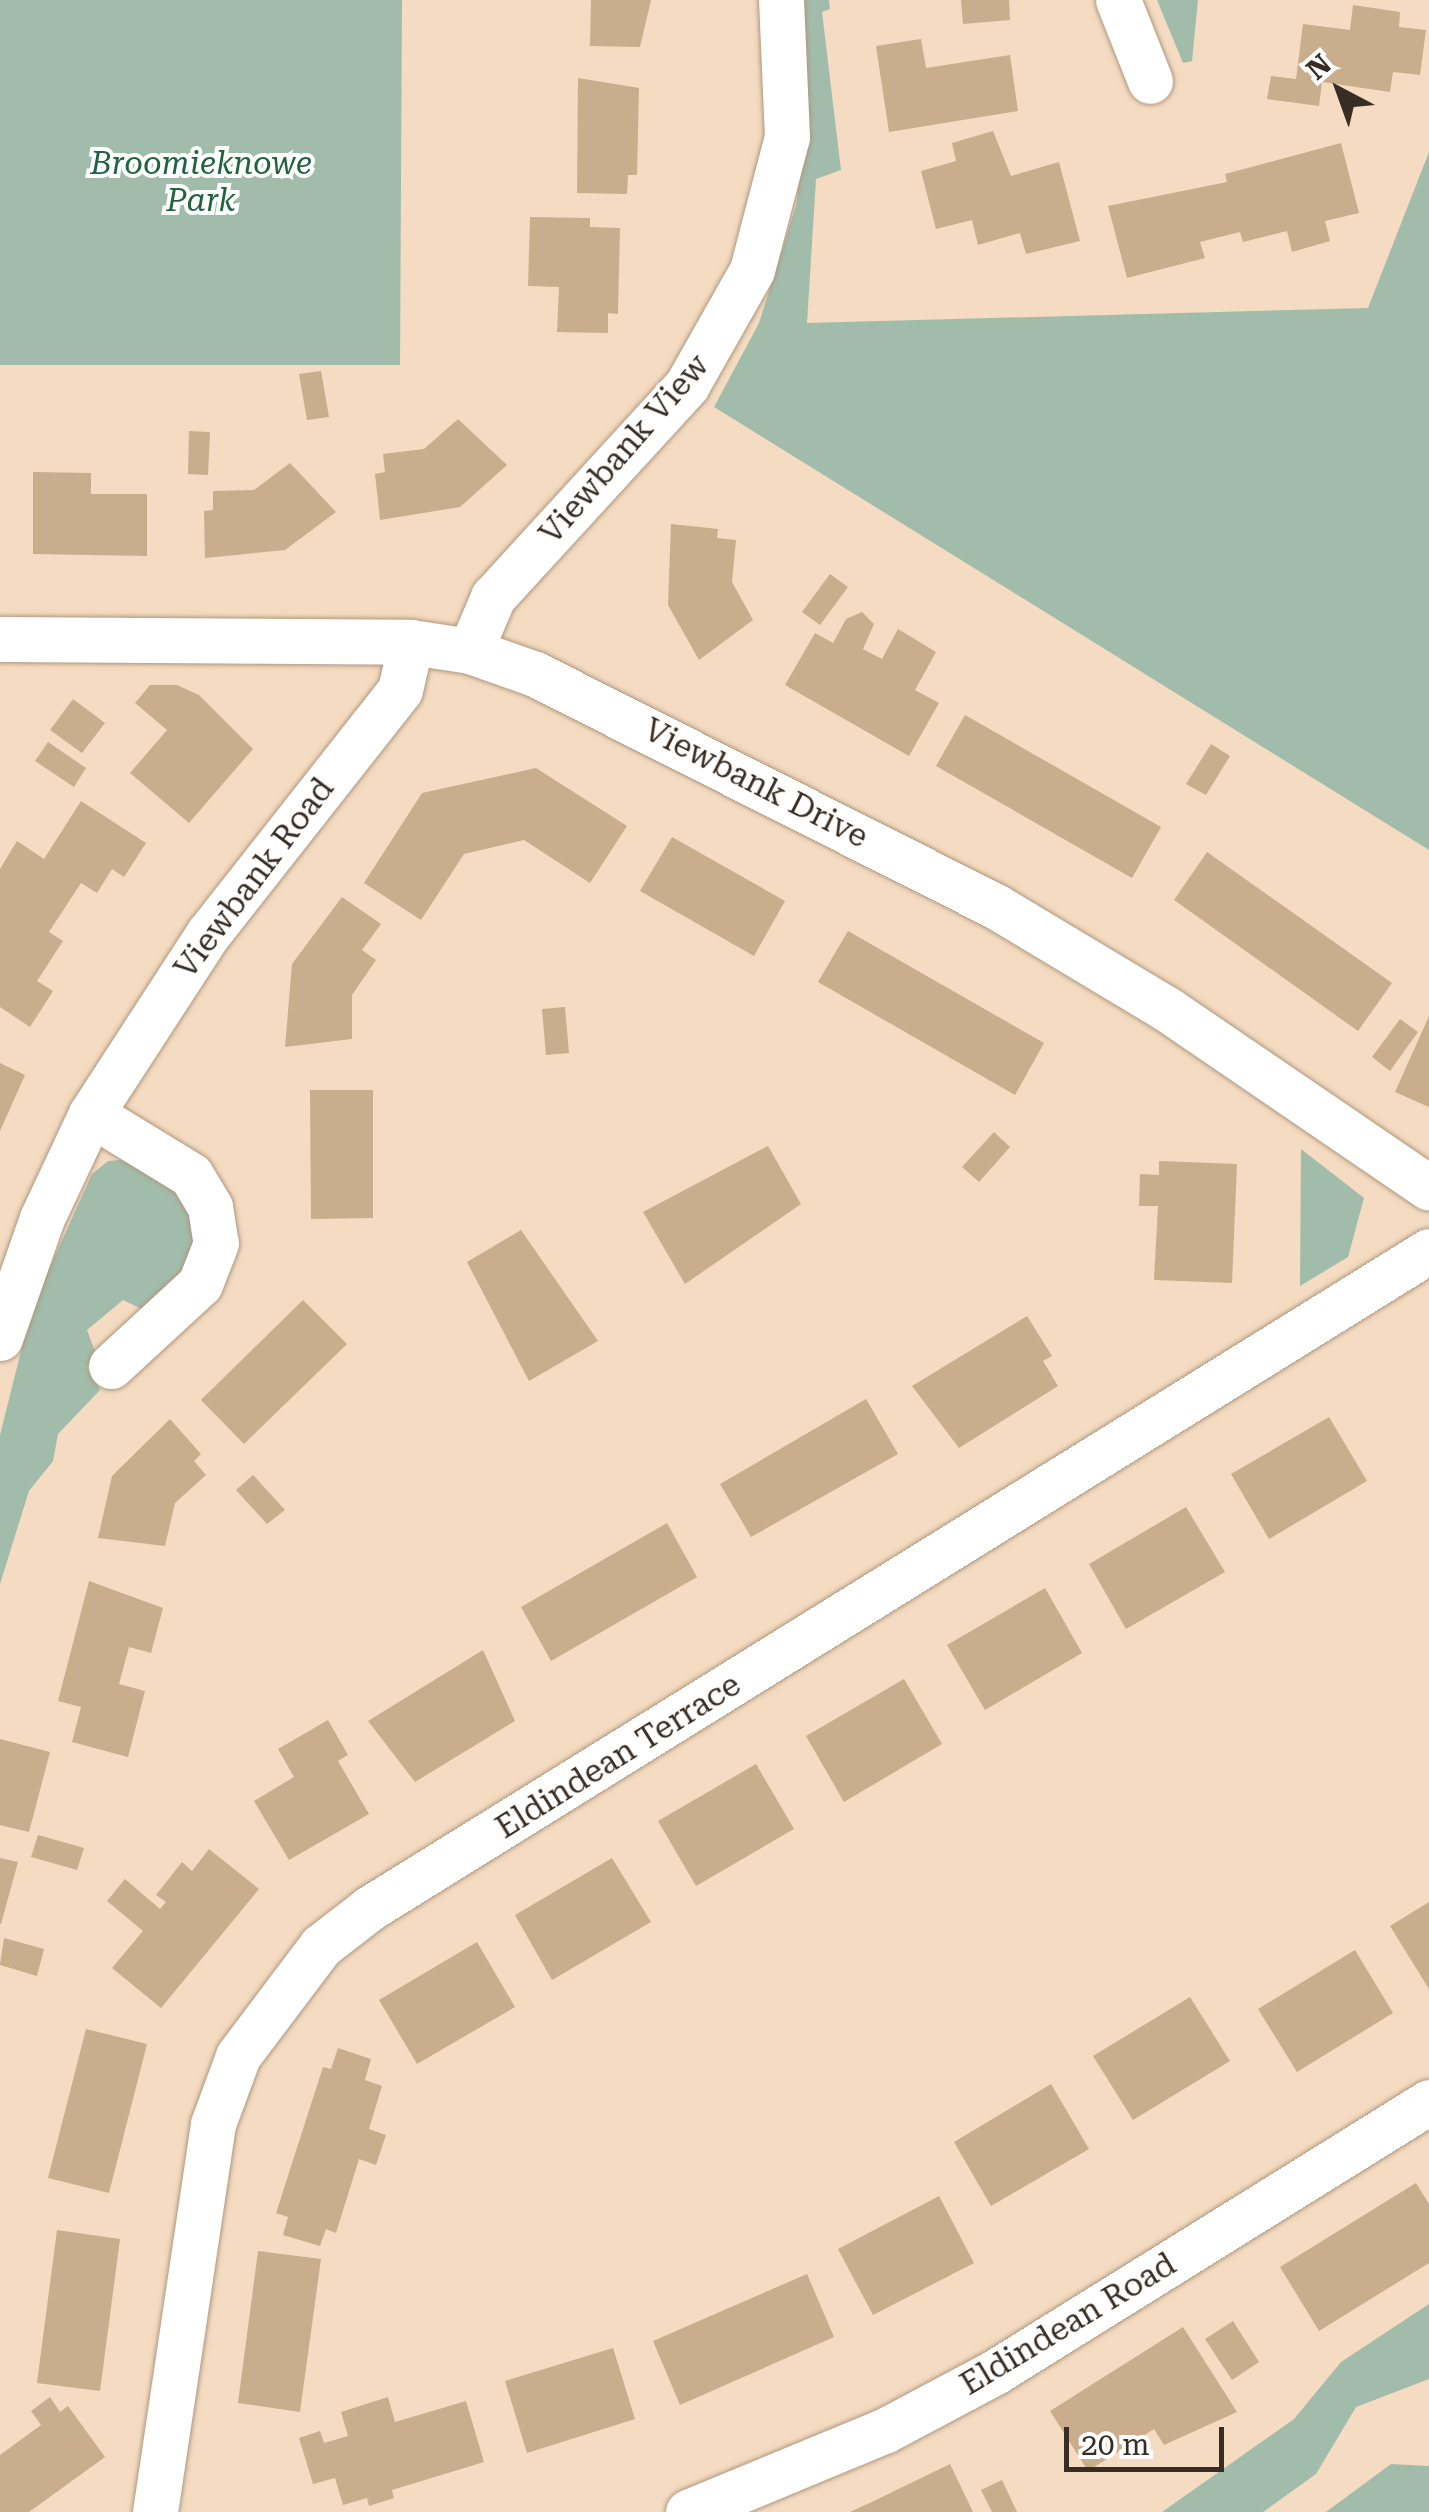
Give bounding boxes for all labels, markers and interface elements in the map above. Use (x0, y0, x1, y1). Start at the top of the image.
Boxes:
north arrow (1289, 40, 1389, 140)
text: N (1300, 47, 1338, 87)
park label: Broomieknowe Park (90, 145, 312, 220)
street label: Viewbank View (531, 346, 717, 552)
street label: Viewbank Drive (638, 710, 874, 856)
street label: Viewbank Road (166, 770, 342, 986)
street label: Eldindean Terrace (489, 1665, 747, 1847)
street label: Eldindean Road (953, 2245, 1183, 2403)
scale bar (1069, 2407, 1229, 2469)
text: 20 m (1081, 2427, 1150, 2462)

